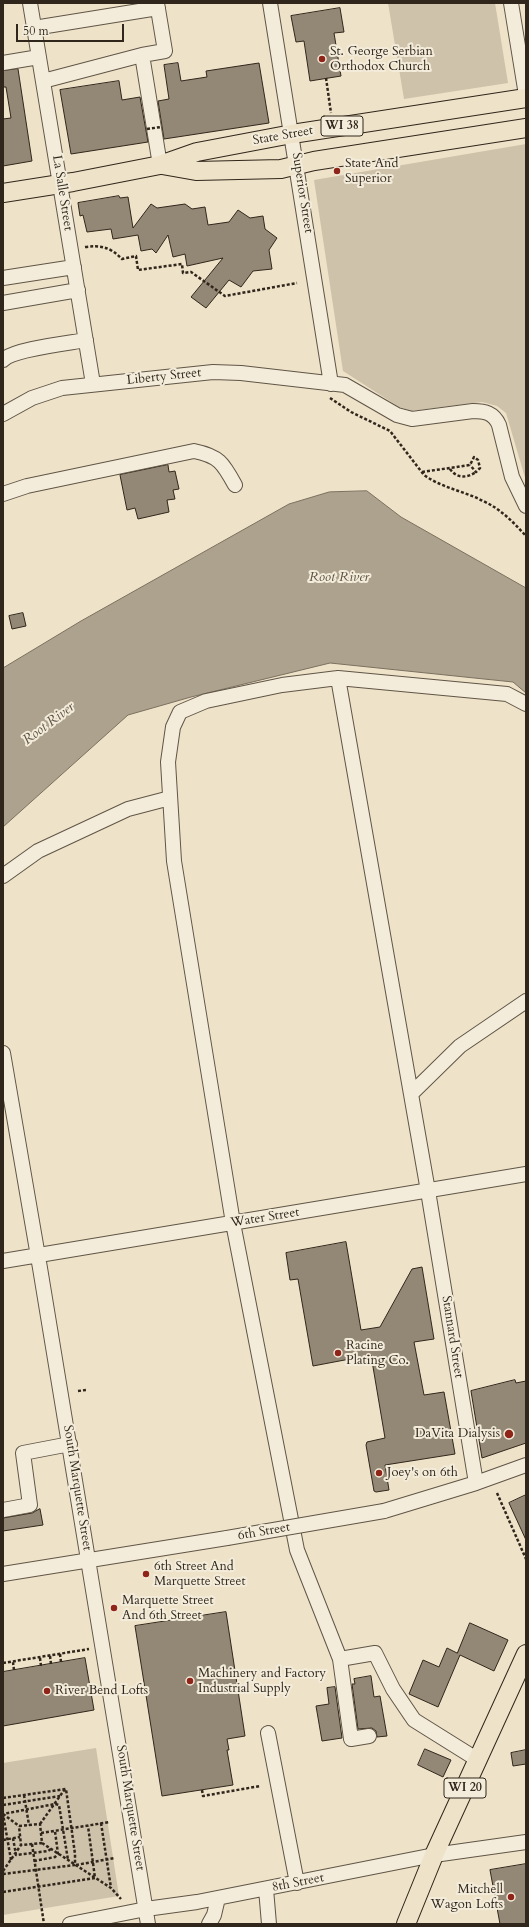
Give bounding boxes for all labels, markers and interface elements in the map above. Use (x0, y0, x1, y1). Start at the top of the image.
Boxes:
scale bar (18, 16, 126, 42)
text: 50 m (23, 23, 49, 39)
place label: St. George Serbian Orthodox Church (330, 44, 433, 75)
marker: St. George Serbian Orthodox Church (317, 54, 327, 64)
road number: WI 38 (321, 116, 363, 136)
street label: State Street (252, 123, 314, 149)
street label: Superior Street (288, 152, 316, 234)
street label: La Salle Street (48, 154, 76, 232)
place label: State And Superior (345, 156, 398, 187)
marker: State And Superior (332, 166, 342, 176)
street label: Liberty Street (126, 365, 202, 389)
water label: Root River (309, 570, 369, 586)
water label: Root River (20, 699, 78, 749)
street label: Water Street (229, 1205, 301, 1231)
street label: Stannard Street (438, 1295, 466, 1379)
place label: Racine Plating Co. (346, 1338, 409, 1369)
marker: Racine Plating Co. (333, 1348, 343, 1358)
street label: South Marquette Street (59, 1424, 95, 1552)
place label: DaVita Dialysis (415, 1426, 500, 1442)
marker: DaVita Dialysis (503, 1428, 515, 1440)
place label: Joey's on 6th (387, 1465, 458, 1481)
marker: Joey's on 6th (374, 1468, 384, 1478)
street label: 6th Street (237, 1520, 291, 1544)
place label: 6th Street And Marquette Street (154, 1559, 245, 1590)
marker: 6th Street And Marquette Street (141, 1569, 151, 1579)
place label: Marquette Street And 6th Street (122, 1593, 213, 1624)
marker: Marquette Street And 6th Street (109, 1603, 119, 1613)
place label: Machinery and Factory Industrial Supply (198, 1666, 326, 1697)
marker: Machinery and Factory Industrial Supply (185, 1676, 195, 1686)
place label: River Bend Lofts (55, 1683, 148, 1699)
marker: River Bend Lofts (42, 1686, 52, 1696)
street label: South Marquette Street (112, 1744, 148, 1872)
road number: WI 20 (444, 1778, 486, 1798)
street label: 8th Street (271, 1870, 325, 1896)
place label: Mitchell Wagon Lofts (431, 1882, 503, 1913)
marker: Mitchell Wagon Lofts (506, 1892, 516, 1902)

